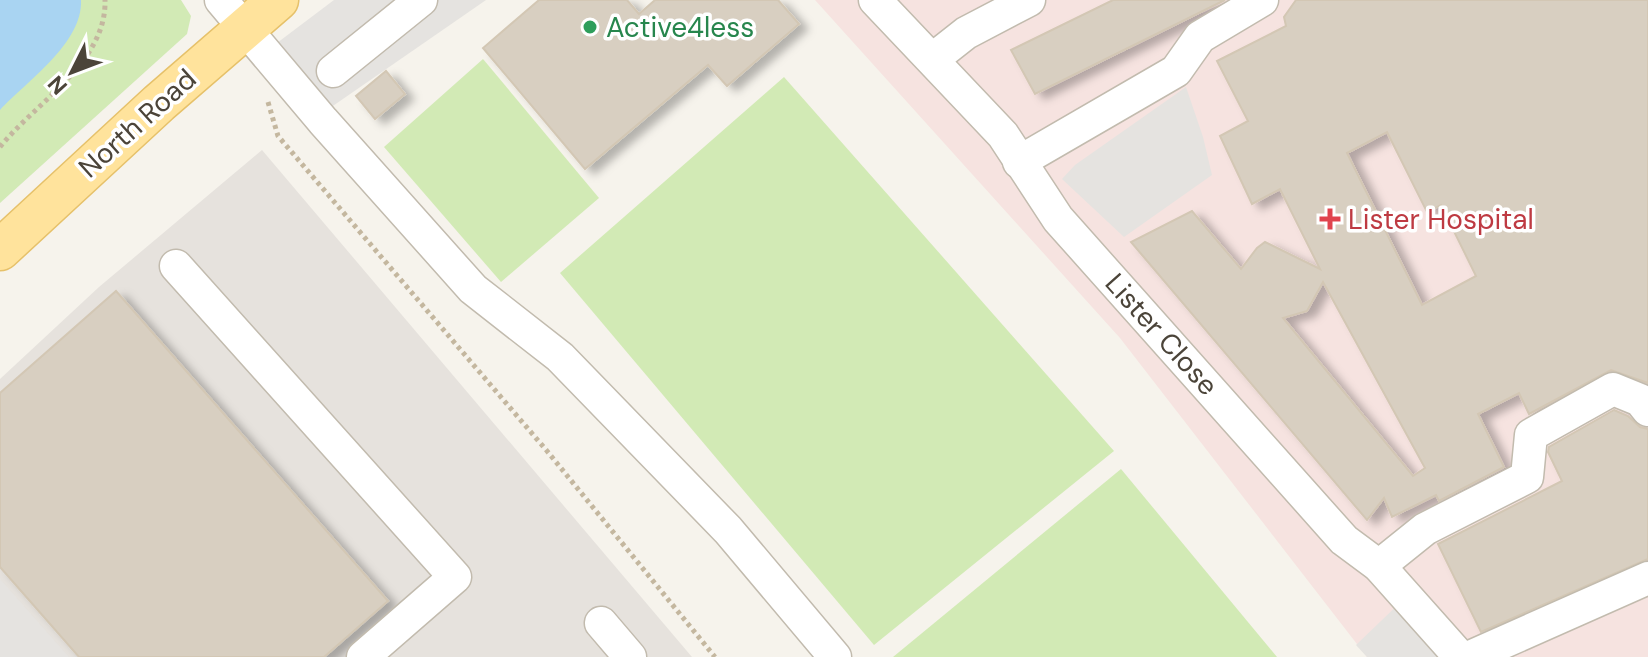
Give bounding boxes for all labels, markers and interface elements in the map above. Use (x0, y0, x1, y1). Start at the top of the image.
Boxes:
place label: Active4less (606, 9, 754, 46)
marker: Active4less (581, 18, 599, 36)
north arrow (32, 32, 112, 112)
street label: North Road (71, 61, 204, 186)
text: N (41, 69, 74, 101)
place label: Lister Hospital (1348, 201, 1534, 238)
marker: Lister Hospital (1319, 208, 1341, 230)
street label: Lister Close (1097, 265, 1226, 403)

